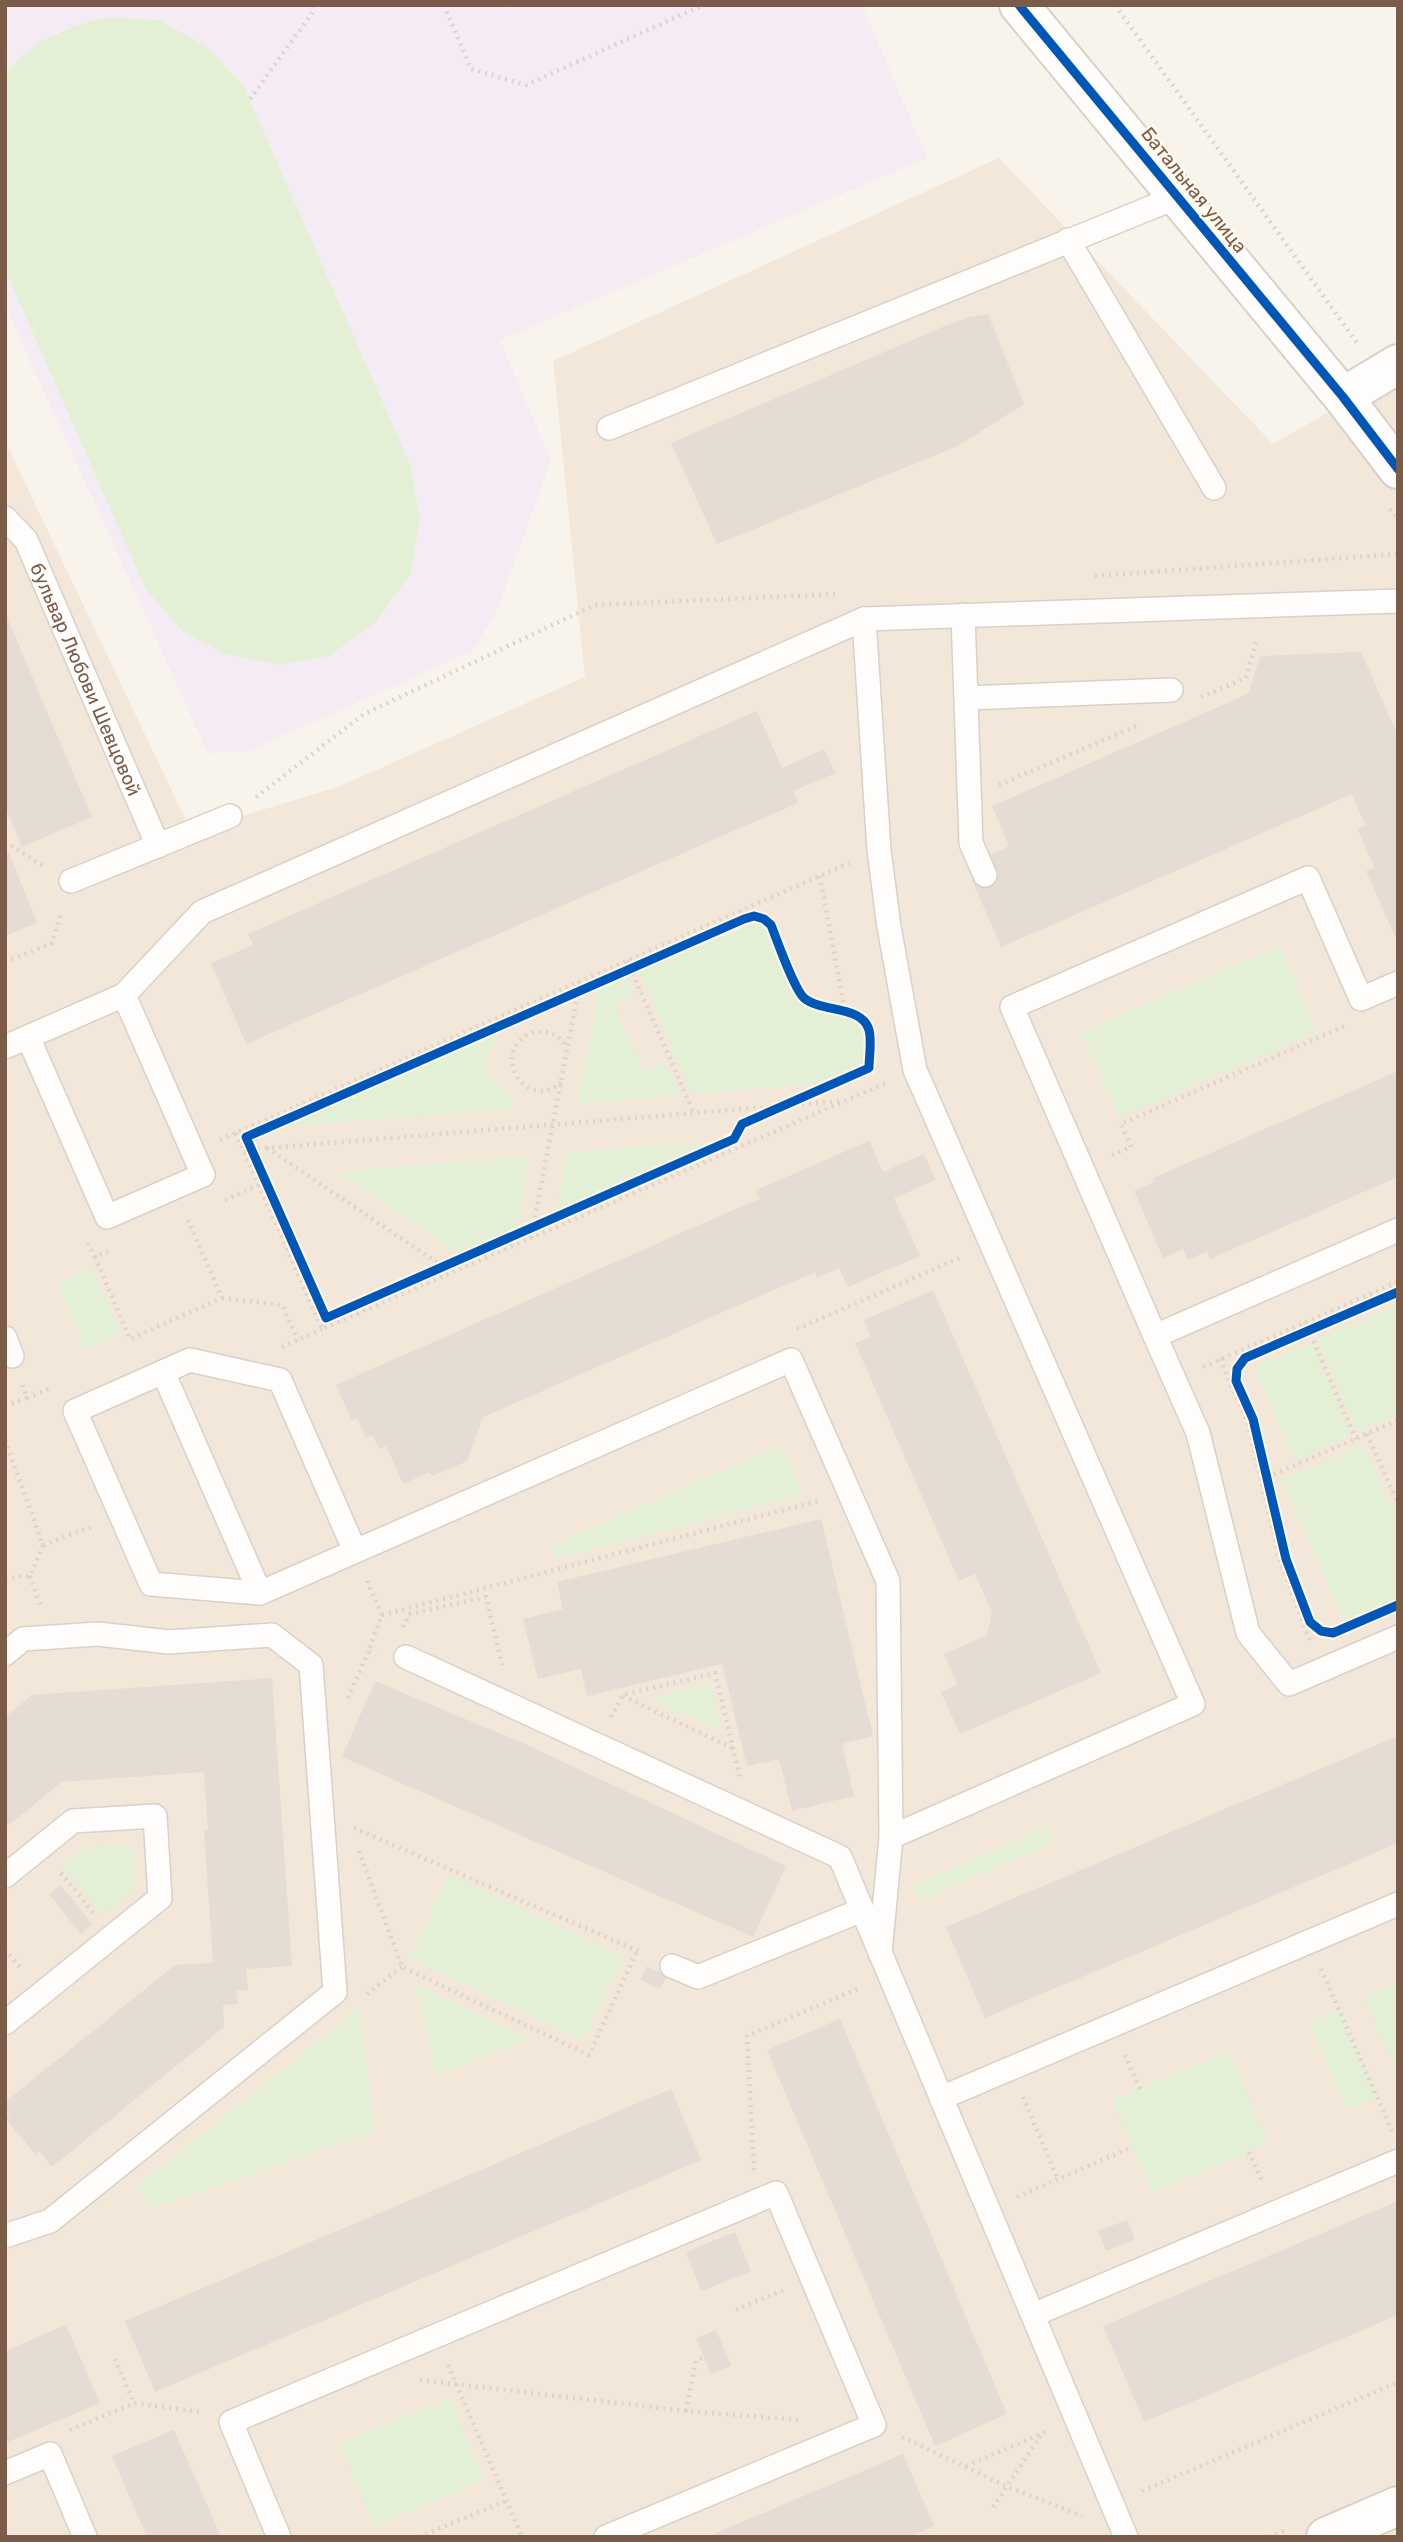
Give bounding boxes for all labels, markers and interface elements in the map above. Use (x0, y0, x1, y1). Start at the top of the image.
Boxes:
street label: Батальная улица (1136, 122, 1252, 258)
street label: бульвар Любови Шевцовой (26, 559, 146, 799)

